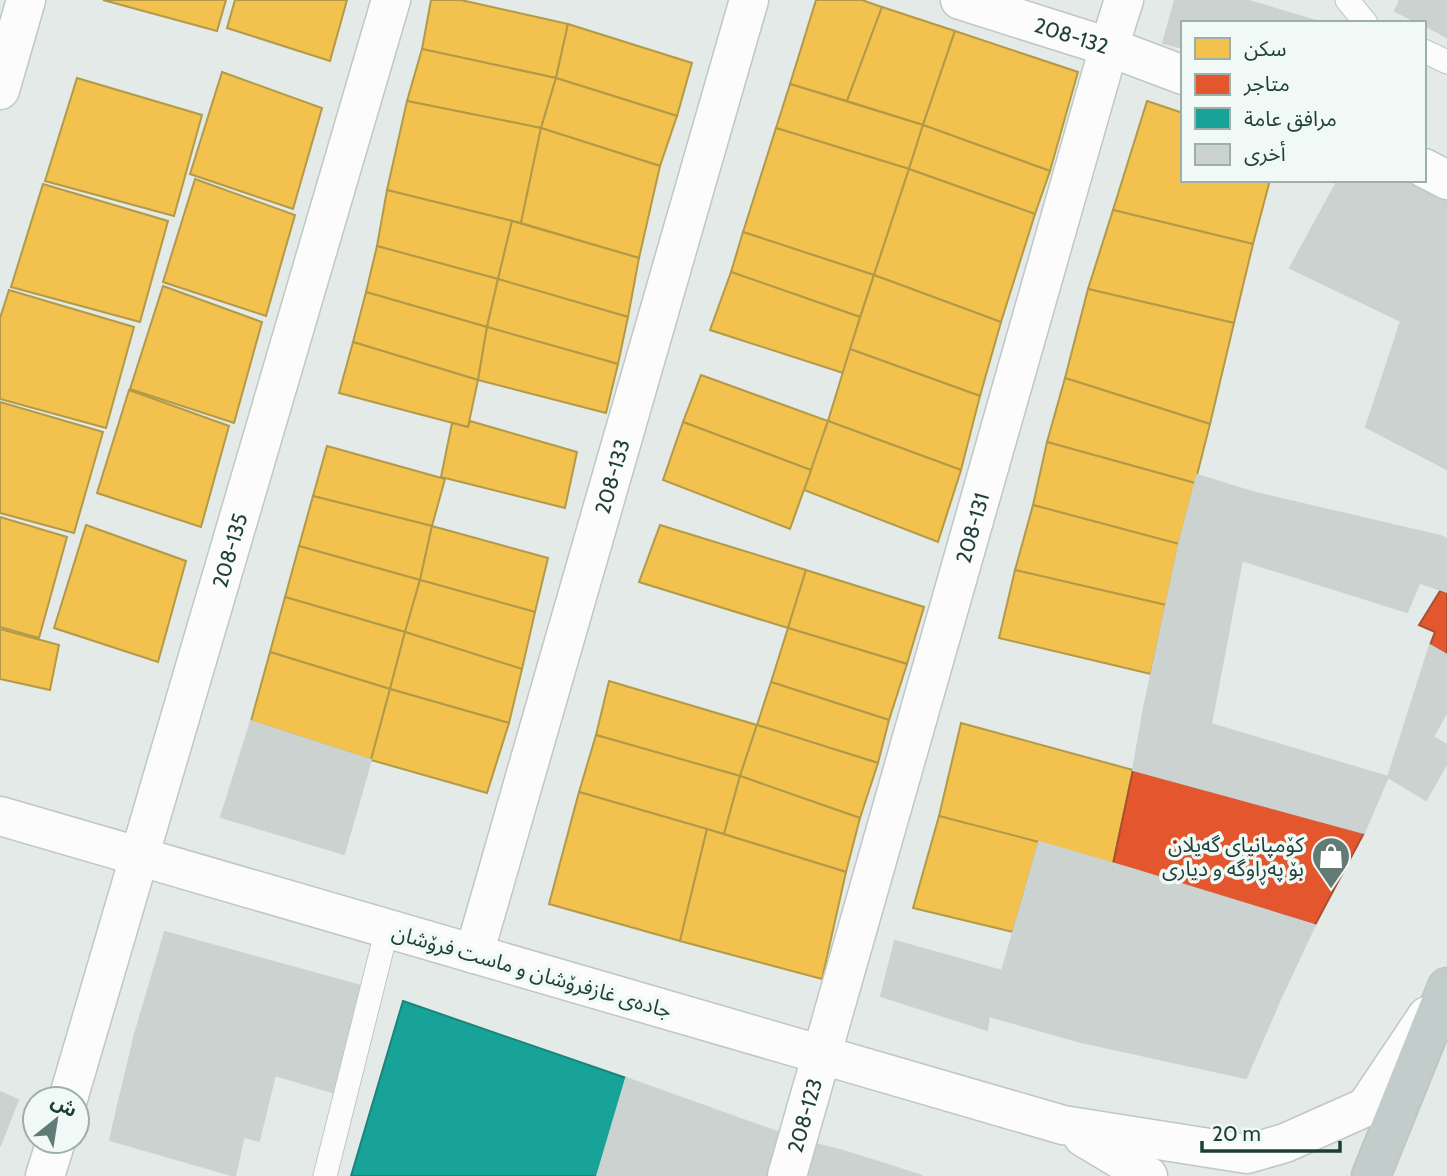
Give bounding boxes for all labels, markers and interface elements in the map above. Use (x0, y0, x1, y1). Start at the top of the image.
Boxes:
street label: 208-132 (1031, 12, 1112, 59)
legend (1181, 21, 1426, 182)
text: سكن (1244, 36, 1286, 61)
text: متاجر (1243, 71, 1290, 96)
text: مرافق عامة (1244, 106, 1337, 132)
text: أخرى (1244, 141, 1286, 166)
street label: 208-133 (589, 436, 634, 517)
street label: 208-131 (950, 490, 994, 566)
street label: 208-135 (206, 510, 252, 590)
place label: کۆمپانیای گەیلان بۆ پەڕاوگە و دیاری (1162, 832, 1304, 886)
shop icon: کۆمپانیای گەیلان بۆ پەڕاوگە و دیاری (1310, 835, 1352, 890)
street label: جاده‌ی غازفرۆشان و ماست فرۆشان (389, 919, 675, 1023)
street label: 208-123 (782, 1075, 827, 1156)
north arrow (21, 1085, 91, 1155)
text: ش (47, 1089, 81, 1122)
scale bar (1202, 1110, 1340, 1154)
text: 20 m (1212, 1121, 1261, 1146)

